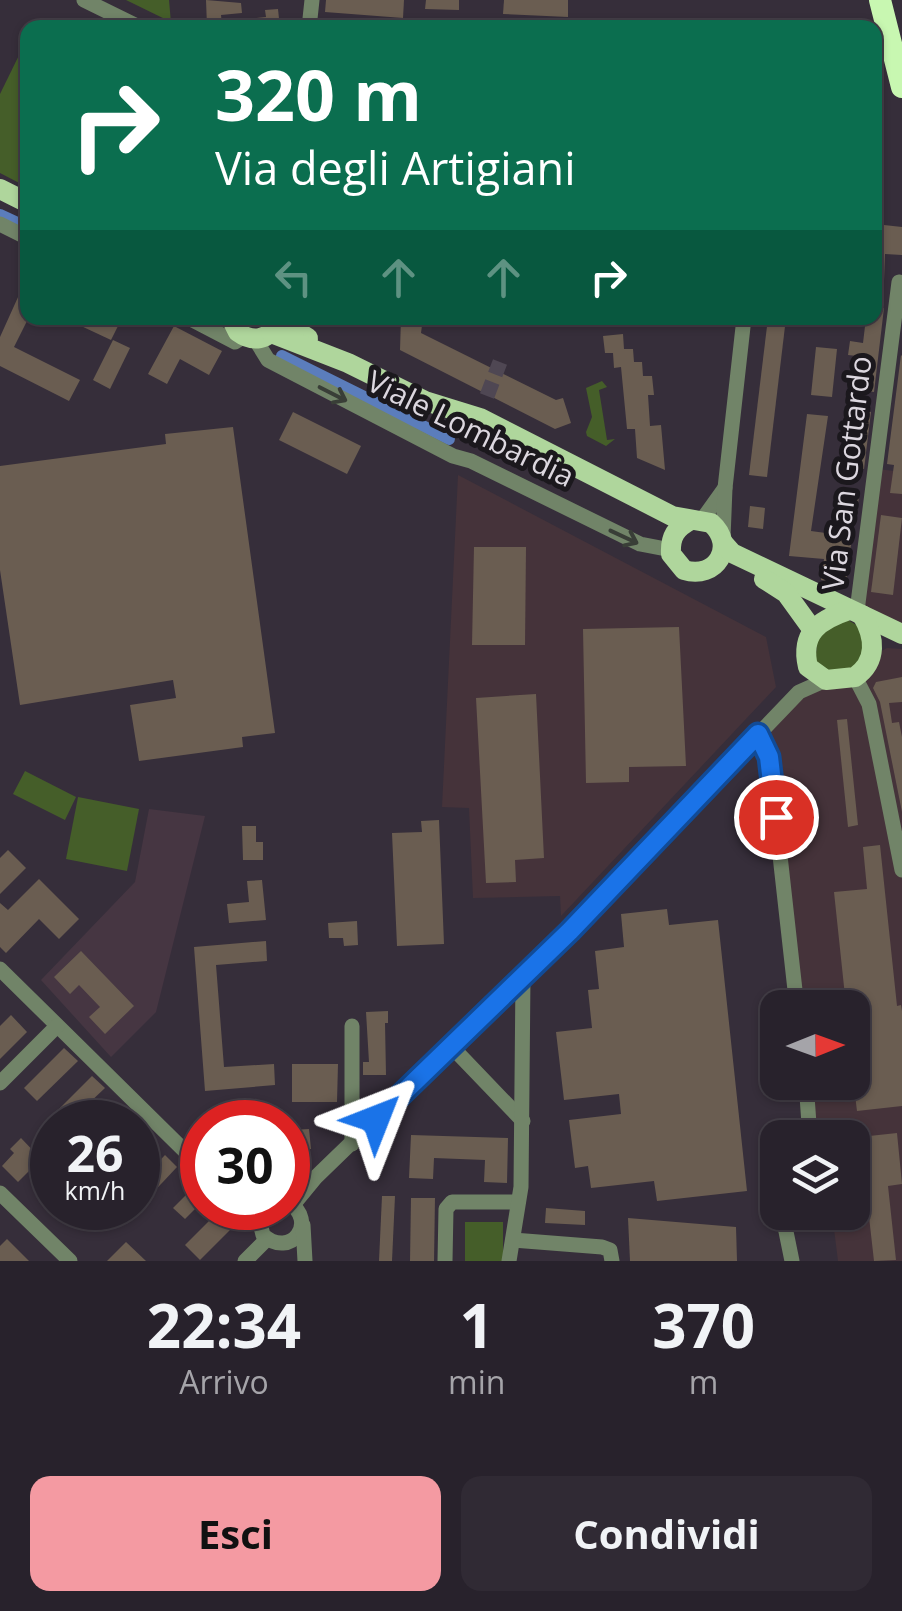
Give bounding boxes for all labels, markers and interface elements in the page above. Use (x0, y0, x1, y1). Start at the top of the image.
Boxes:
text: 320 m (215, 46, 422, 142)
icon: right (50, 60, 180, 190)
text: Via degli Artigiani (215, 137, 576, 198)
icon: left (266, 250, 321, 305)
icon: ahead (371, 250, 426, 305)
icon: ahead (476, 250, 531, 305)
icon: right (581, 250, 636, 305)
street label: Via San Gottardo (811, 353, 881, 593)
street label: Viale Lombardia (361, 360, 581, 496)
one-way arrow (317, 385, 347, 404)
one-way arrow (608, 528, 638, 547)
pin (734, 775, 819, 860)
icon: arrive (749, 790, 804, 845)
north arrow (760, 990, 870, 1100)
map controls (760, 990, 870, 1230)
position arrow (324, 1067, 428, 1171)
speed limit sign: 30 (180, 1100, 310, 1230)
text: 26 (66, 1119, 124, 1187)
button: layers (760, 1120, 870, 1230)
text: km/h (65, 1173, 125, 1207)
text: 22:34 (147, 1284, 301, 1366)
text: 1 (460, 1284, 494, 1366)
text: 370 (652, 1284, 755, 1366)
text: Arrivo (179, 1360, 269, 1403)
text: min (448, 1360, 505, 1403)
text: m (689, 1360, 718, 1403)
button: Esci (30, 1476, 441, 1591)
button: Condividi (461, 1476, 872, 1591)

